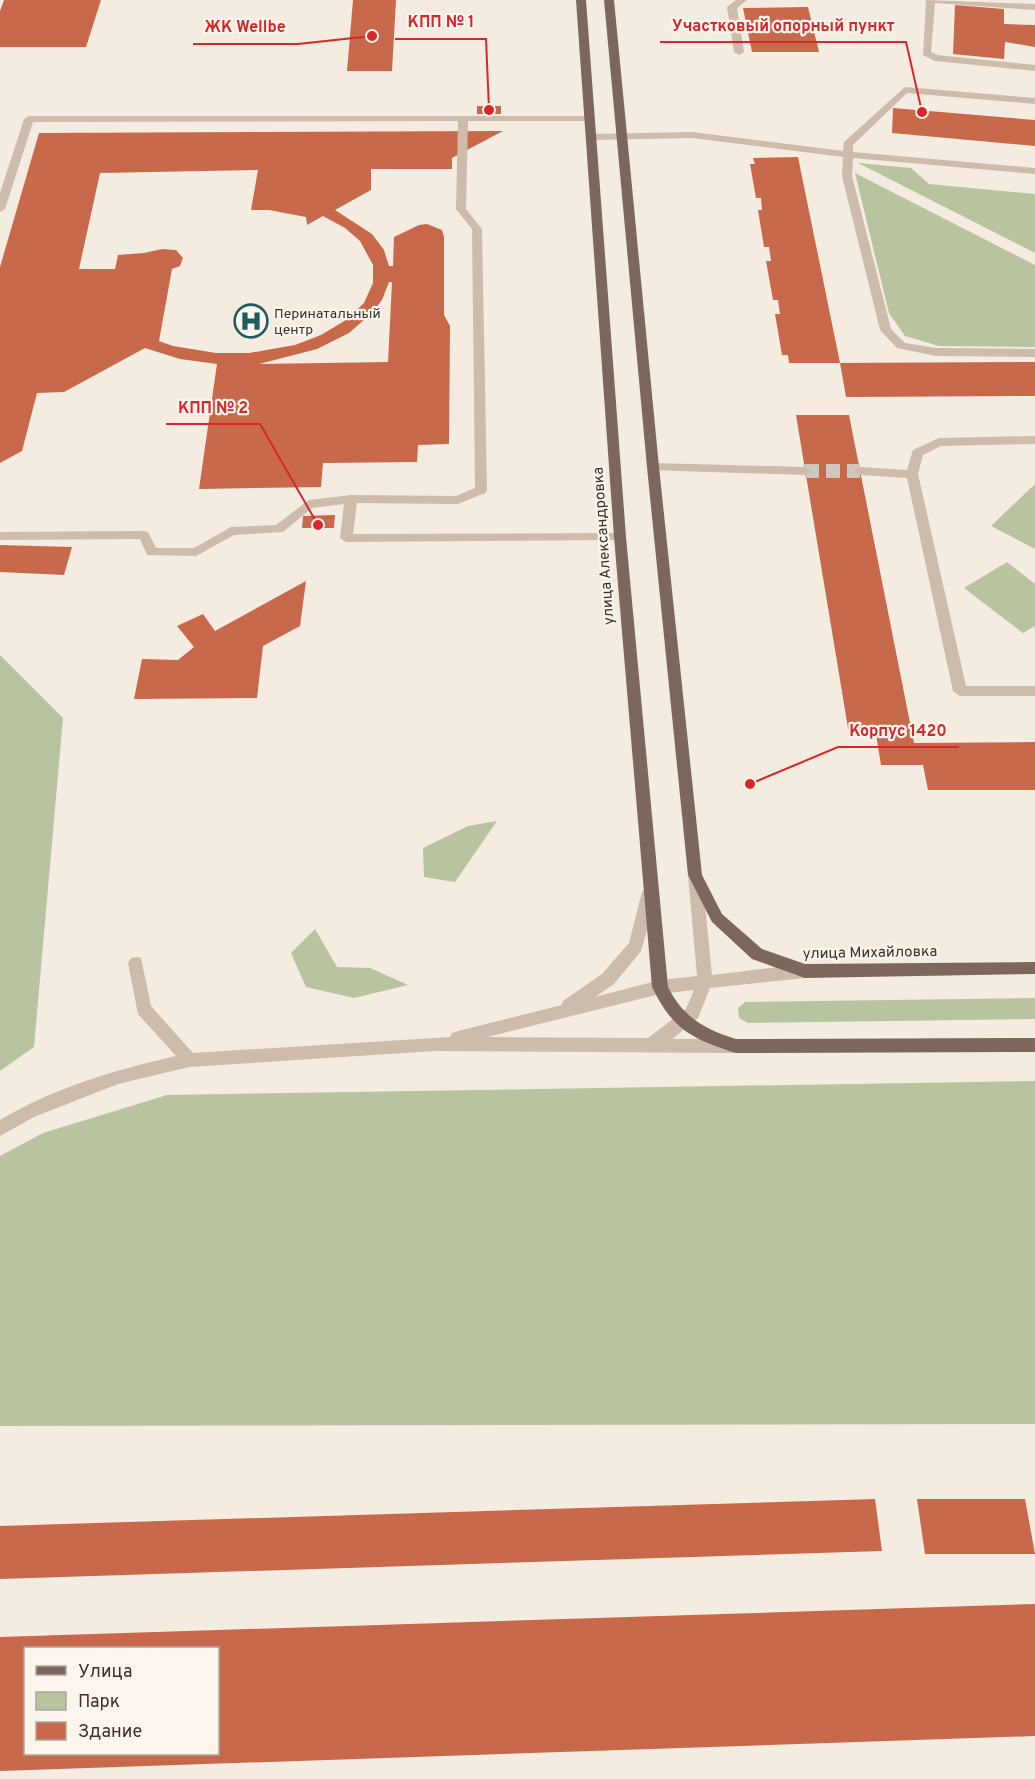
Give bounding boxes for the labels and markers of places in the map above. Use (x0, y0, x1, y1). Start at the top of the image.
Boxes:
callout: КПП № 1 (395, 5, 486, 39)
callout: Участковый опорный пункт (660, 8, 906, 42)
callout: ЖК Wellbe (193, 10, 298, 44)
hospital icon: Перинатальный центр (233, 303, 269, 339)
place label: Перинатальный центр (274, 306, 381, 339)
callout: КПП № 2 (166, 390, 260, 424)
callout: Корпус 1420 (838, 713, 959, 747)

